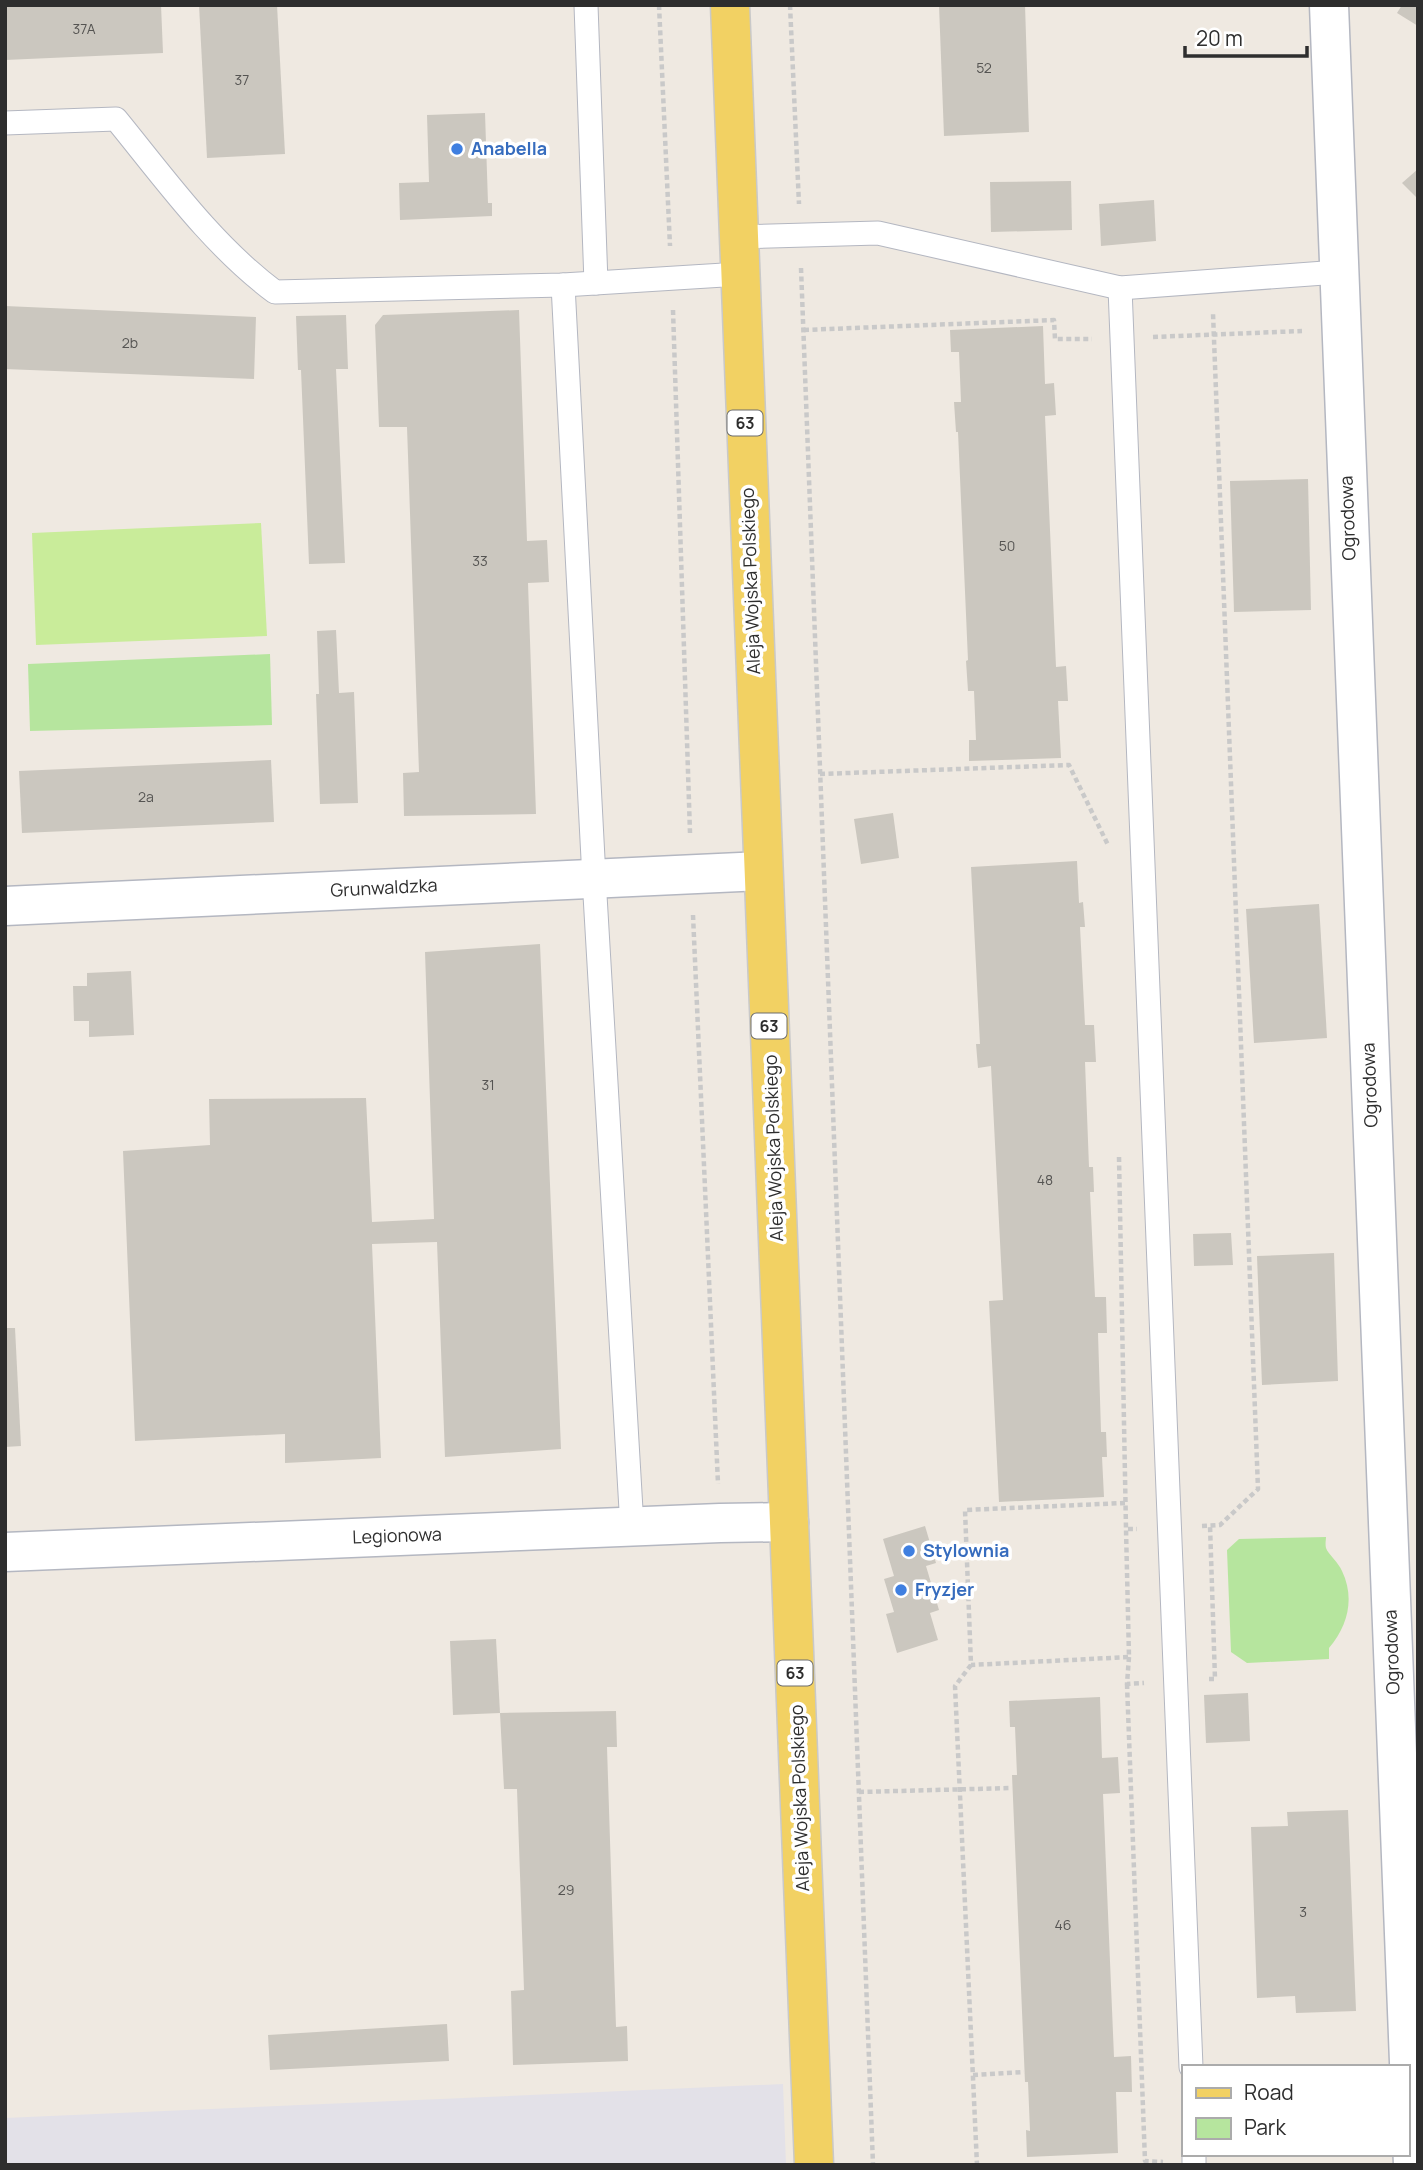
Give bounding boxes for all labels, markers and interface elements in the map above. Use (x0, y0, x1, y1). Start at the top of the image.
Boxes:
scale bar (1185, 14, 1308, 58)
house number: 37A (72, 19, 96, 38)
text: 20 m (1196, 24, 1243, 52)
house number: 52 (976, 58, 992, 77)
house number: 37 (235, 70, 249, 89)
place label: Anabella (471, 136, 547, 160)
marker: Anabella (449, 141, 465, 157)
house number: 2b (122, 333, 138, 352)
road number: 63 (728, 410, 762, 436)
street label: Ogrodowa (1334, 475, 1360, 561)
street label: Aleja Wojska Polskiego (735, 487, 765, 675)
house number: 50 (999, 536, 1015, 555)
house number: 33 (472, 551, 488, 570)
house number: 2a (138, 787, 154, 806)
street label: Grunwaldzka (330, 872, 438, 902)
road number: 63 (752, 1014, 786, 1038)
street label: Ogrodowa (1356, 1042, 1382, 1128)
street label: Aleja Wojska Polskiego (758, 1054, 788, 1242)
house number: 31 (481, 1075, 495, 1094)
house number: 48 (1037, 1170, 1053, 1189)
street label: Legionowa (352, 1521, 442, 1549)
place label: Stylownia (923, 1538, 1009, 1562)
marker: Stylownia (901, 1543, 917, 1559)
place label: Fryzjer (915, 1577, 974, 1601)
marker: Fryzjer (893, 1582, 909, 1598)
street label: Ogrodowa (1378, 1609, 1404, 1695)
road number: 63 (778, 1660, 812, 1686)
street label: Aleja Wojska Polskiego (784, 1704, 814, 1892)
house number: 29 (558, 1880, 574, 1899)
house number: 3 (1299, 1902, 1307, 1921)
house number: 46 (1055, 1915, 1071, 1934)
legend (1182, 2065, 1409, 2156)
text: Road (1244, 2078, 1294, 2106)
text: Park (1244, 2113, 1286, 2141)

